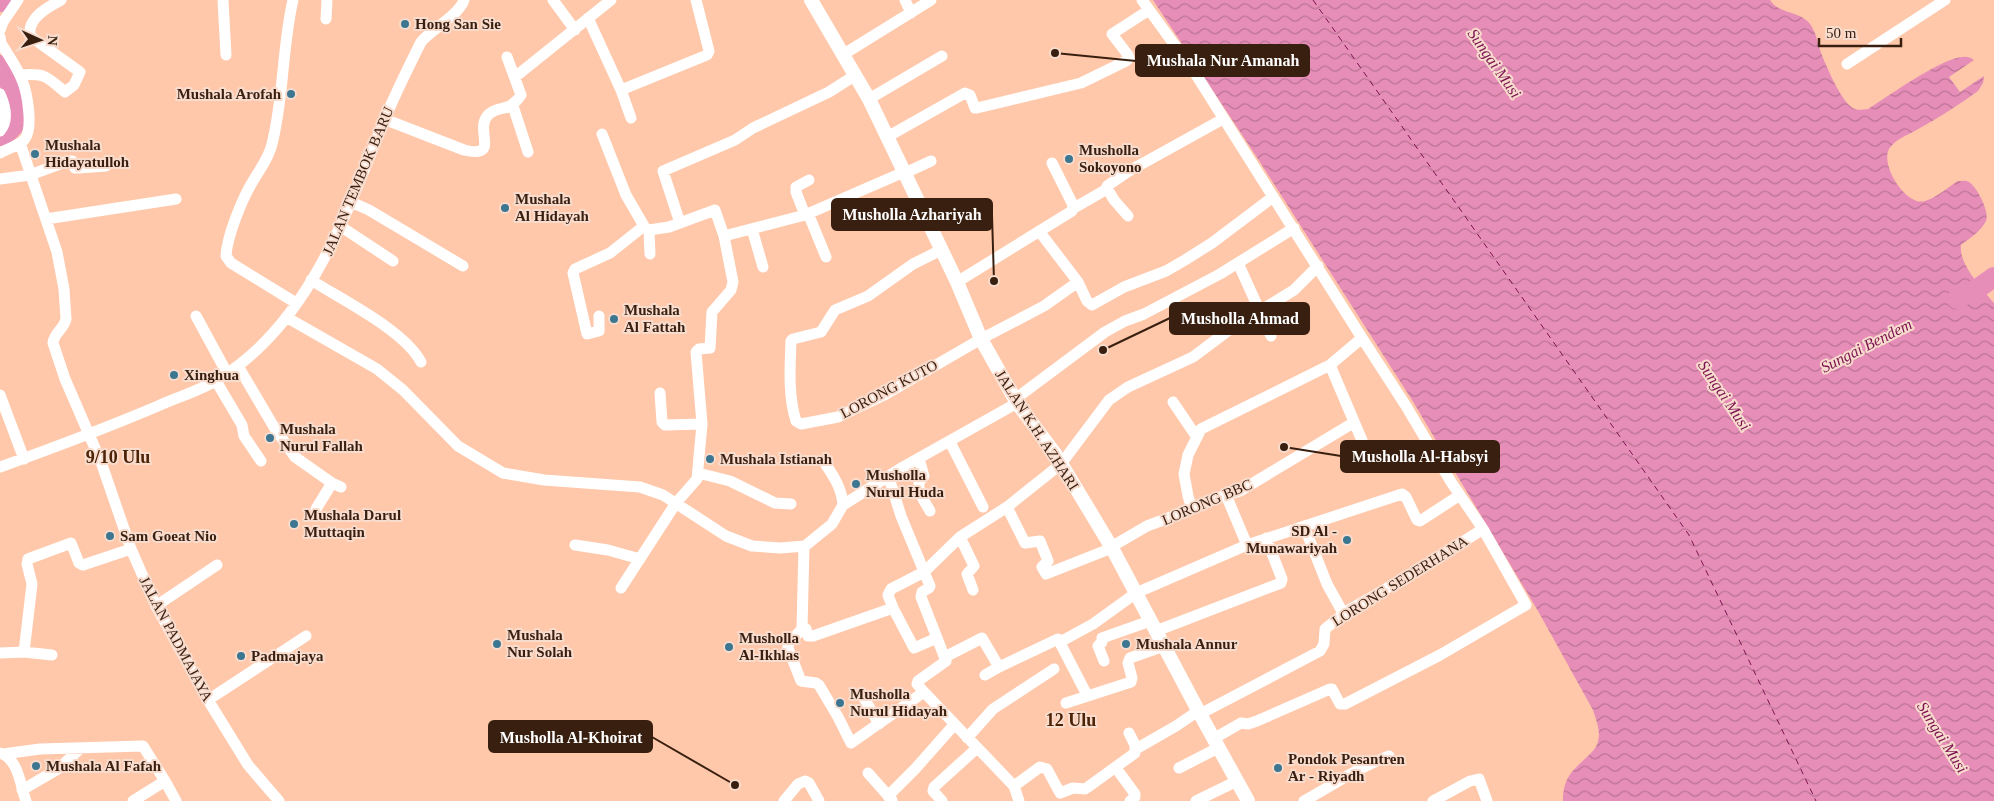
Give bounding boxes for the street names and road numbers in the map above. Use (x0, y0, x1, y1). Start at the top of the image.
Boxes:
street label: JALAN TEMBOK BARU (319, 104, 397, 258)
street label: LORONG KUTO (838, 357, 940, 421)
street label: JALAN K.H. AZHARI (992, 367, 1082, 493)
street label: LORONG BBC (1160, 476, 1254, 528)
street label: LORONG SEDERHANA (1329, 533, 1471, 629)
street label: JALAN PADMAJAYA (136, 574, 216, 704)

